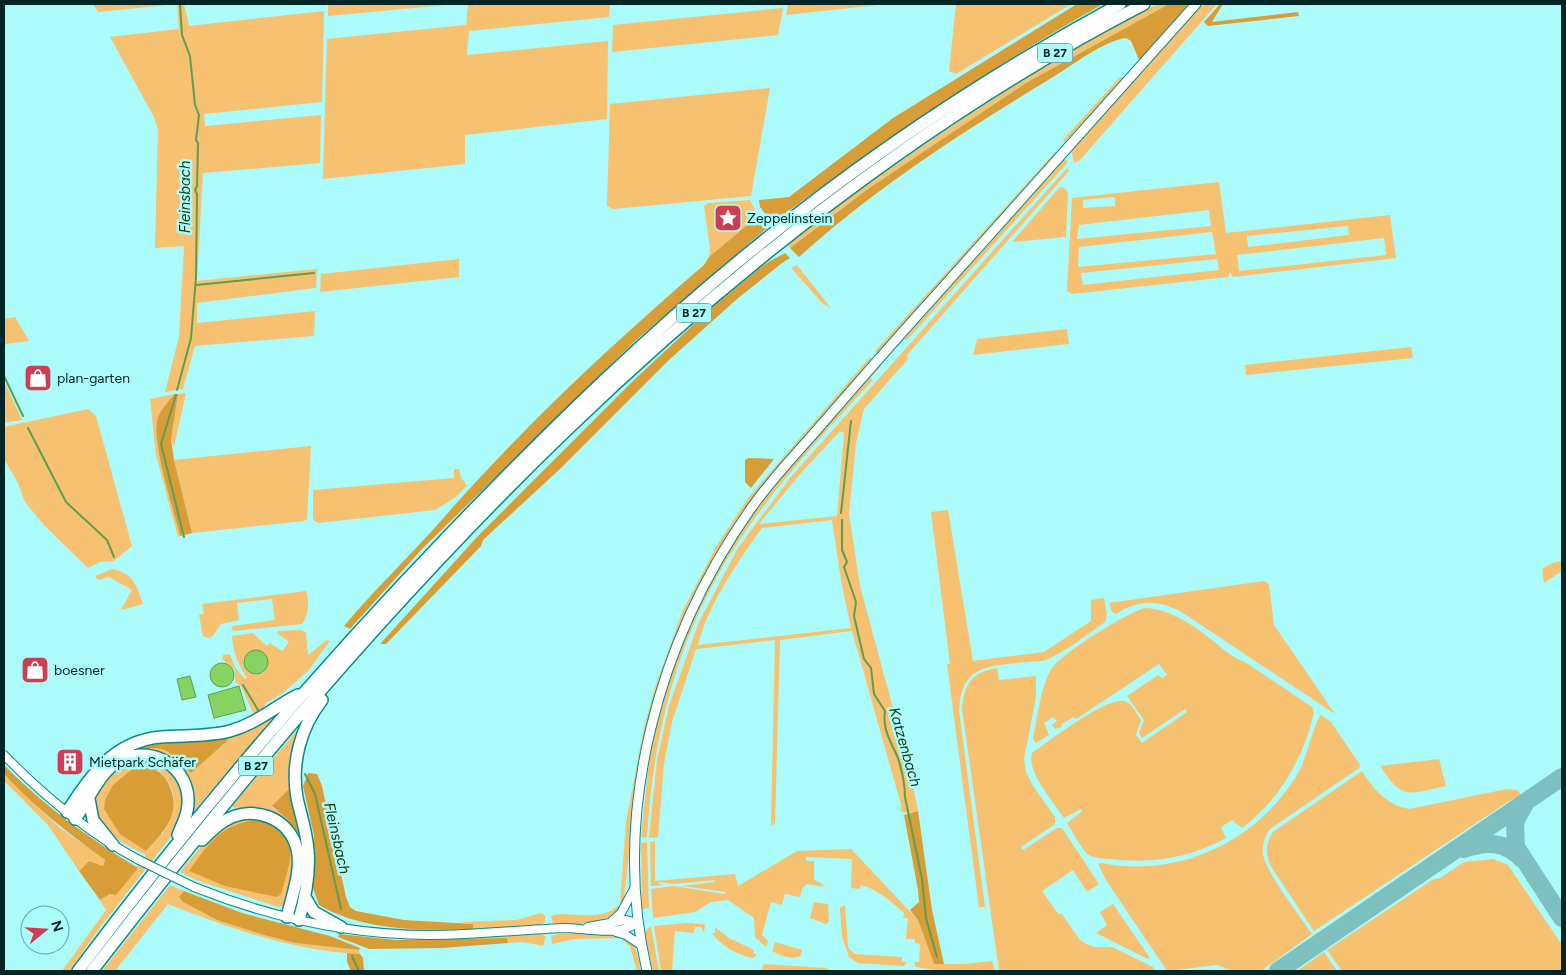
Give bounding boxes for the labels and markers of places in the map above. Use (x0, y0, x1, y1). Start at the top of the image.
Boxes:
place icon: Zeppelinstein (713, 203, 743, 233)
place label: Zeppelinstein (747, 210, 833, 227)
shop icon: plan-garten (23, 363, 53, 393)
place label: plan-garten (57, 370, 130, 387)
shop icon: boesner (20, 655, 50, 685)
place label: boesner (54, 662, 105, 679)
building icon: Mietpark Schäfer (55, 747, 85, 777)
place label: Mietpark Schäfer (89, 754, 196, 771)

